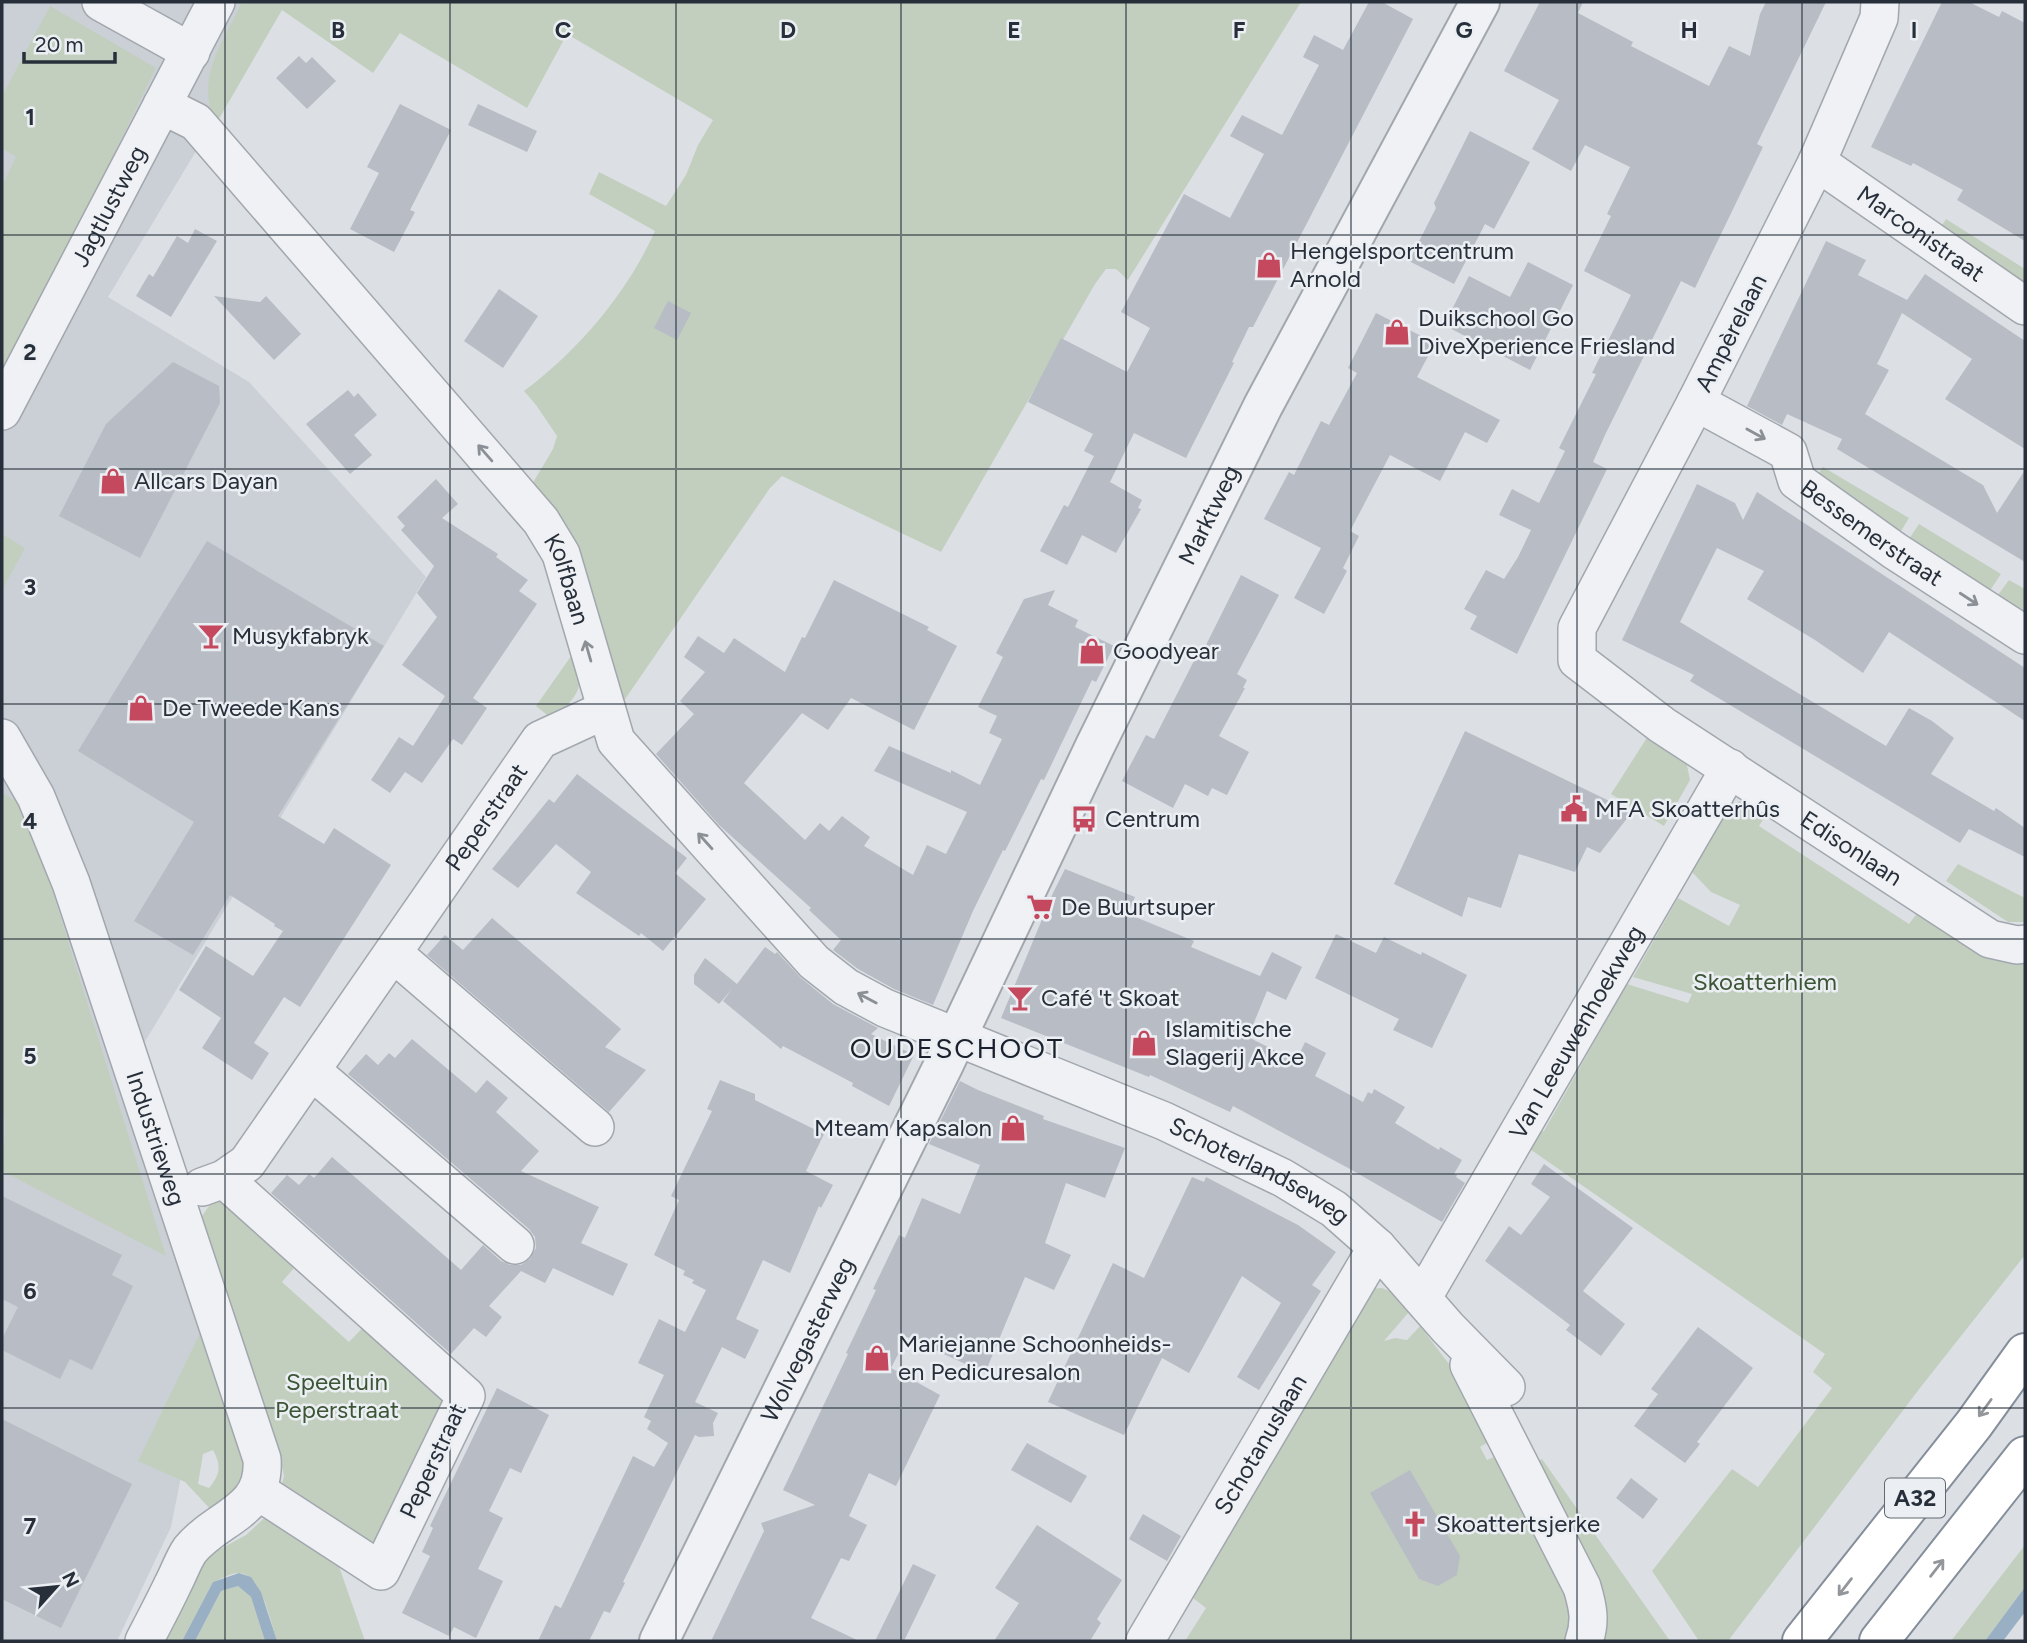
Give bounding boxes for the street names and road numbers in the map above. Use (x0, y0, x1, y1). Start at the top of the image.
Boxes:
street label: Jagtlustweg (65, 141, 152, 272)
street label: Marconistraat (1852, 179, 1990, 288)
street label: Ampèrelaan (1688, 269, 1773, 397)
street label: Marktweg (1172, 461, 1245, 569)
street label: Bessemerstraat (1795, 473, 1948, 592)
street label: Kolfbaan (538, 528, 596, 628)
street label: Peperstraat (439, 758, 533, 876)
street label: Edisonlaan (1795, 804, 1908, 892)
street label: Van Leeuwenhoekweg (1503, 920, 1650, 1144)
street label: Industrieweg (120, 1067, 192, 1209)
street label: Schoterlandseweg (1165, 1111, 1356, 1230)
street label: Wolvegasterweg (754, 1252, 860, 1427)
street label: Schotanuslaan (1208, 1369, 1313, 1520)
street label: Peperstraat (393, 1398, 472, 1523)
road number: A32 (1885, 1478, 1945, 1518)

